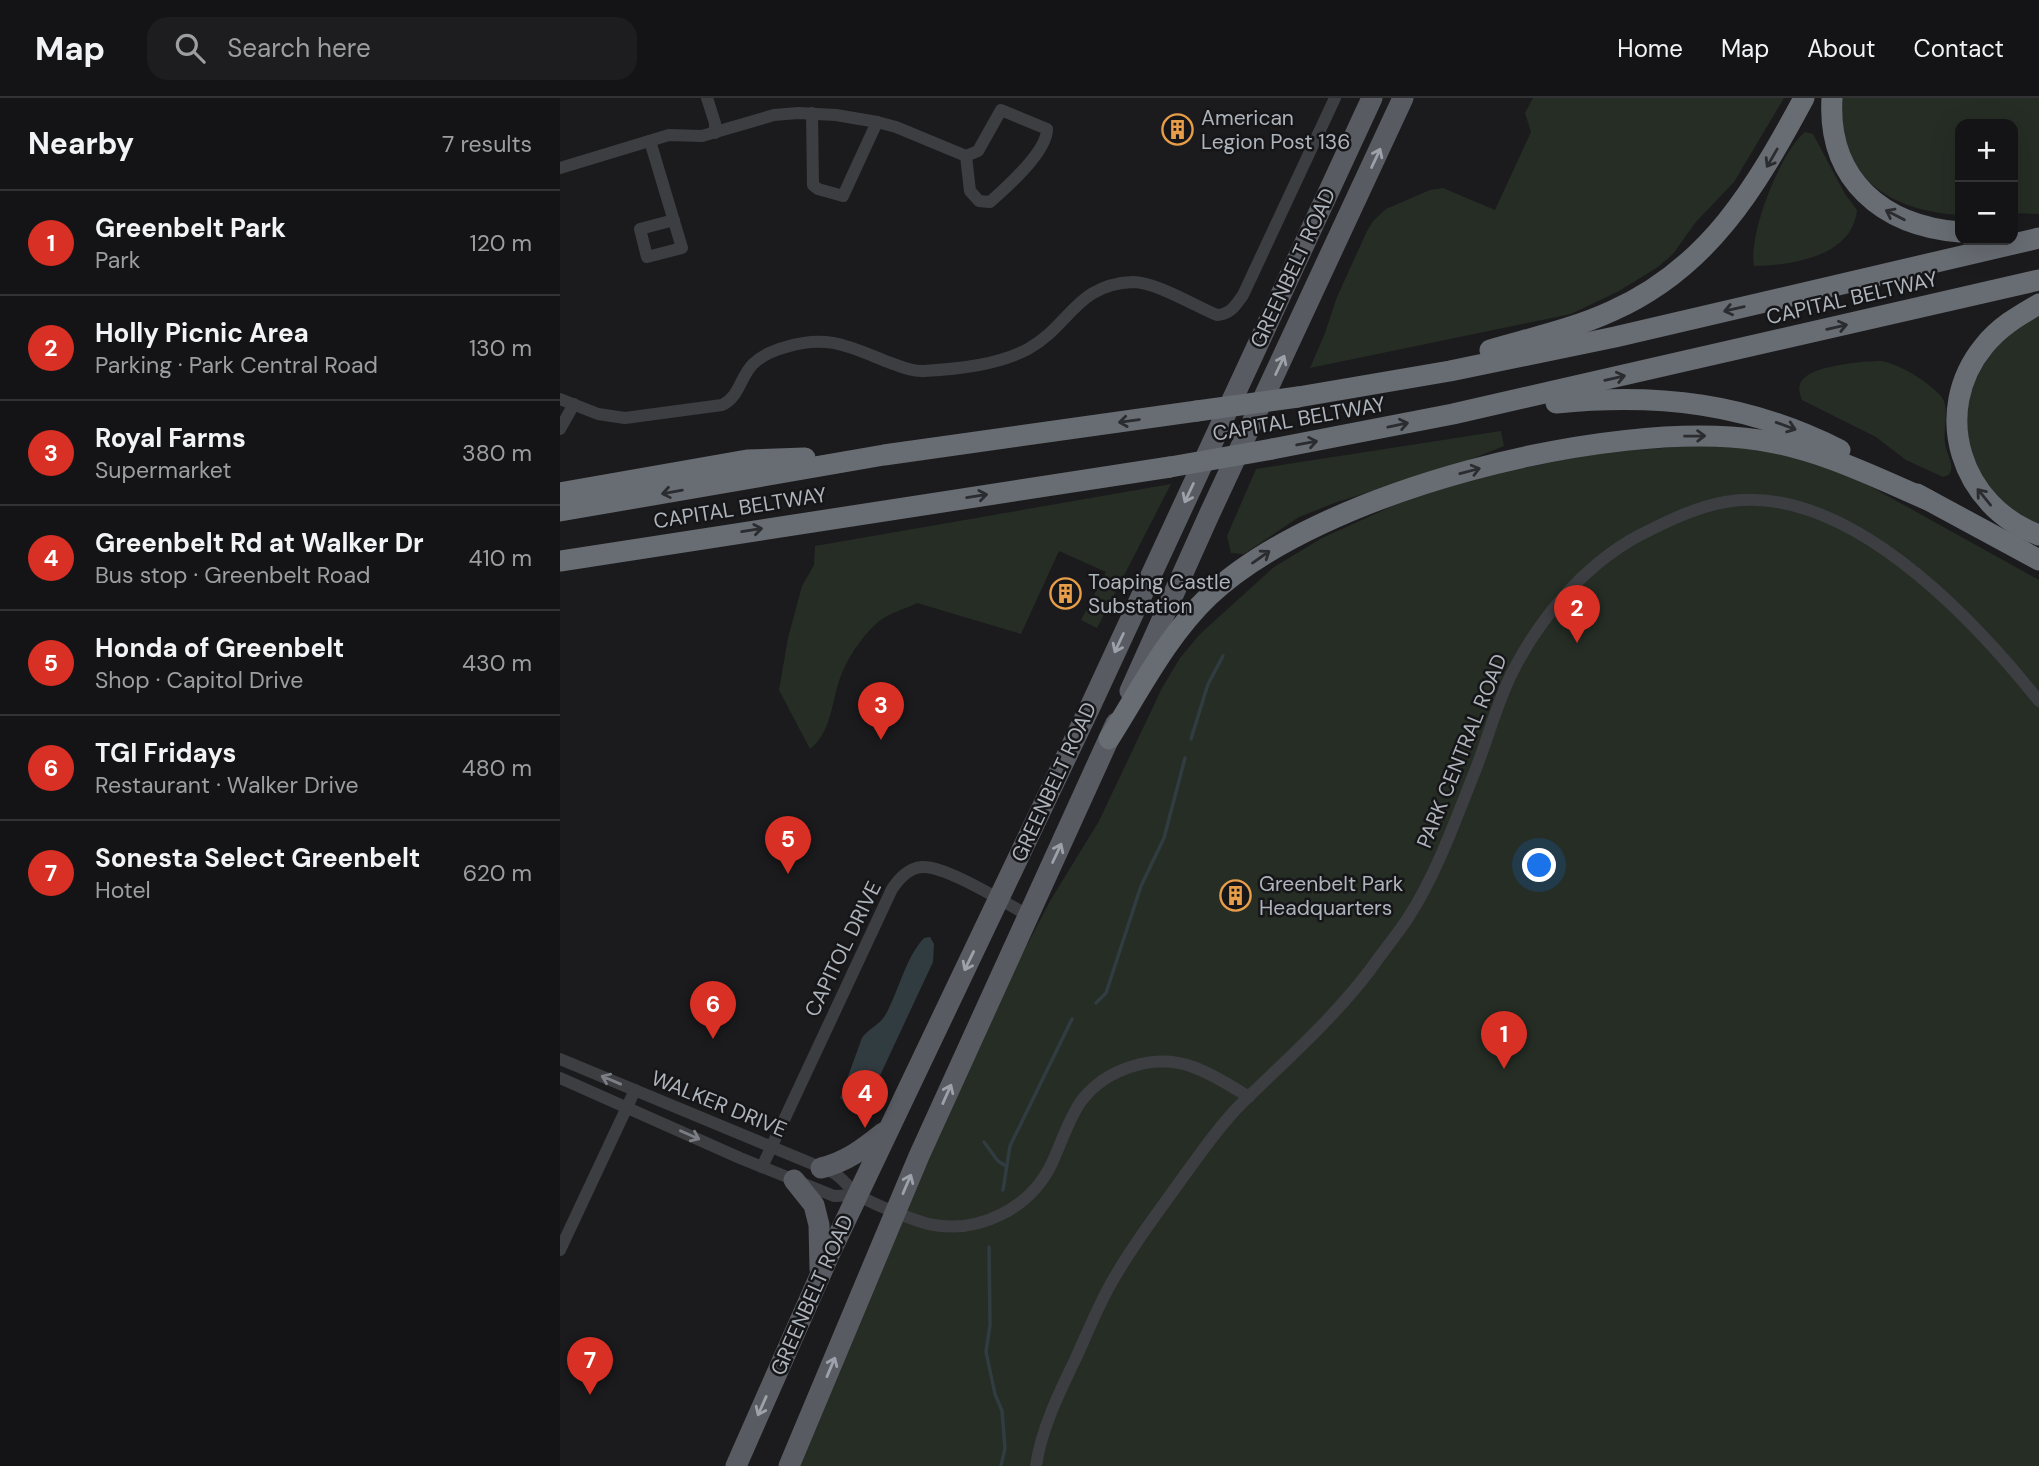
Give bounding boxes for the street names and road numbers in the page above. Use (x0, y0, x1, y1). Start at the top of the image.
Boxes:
street label: GREENBELT ROAD (1244, 184, 1342, 352)
street label: CAPITAL BELTWAY (1764, 265, 1940, 331)
street label: CAPITAL BELTWAY (1210, 390, 1388, 448)
street label: CAPITAL BELTWAY (651, 480, 829, 536)
street label: PARK CENTRAL ROAD (1410, 650, 1514, 852)
street label: GREENBELT ROAD (1005, 698, 1103, 866)
street label: CAPITOL DRIVE (798, 877, 888, 1021)
street label: WALKER DRIVE (647, 1064, 791, 1144)
street label: GREENBELT ROAD (764, 1210, 860, 1380)

